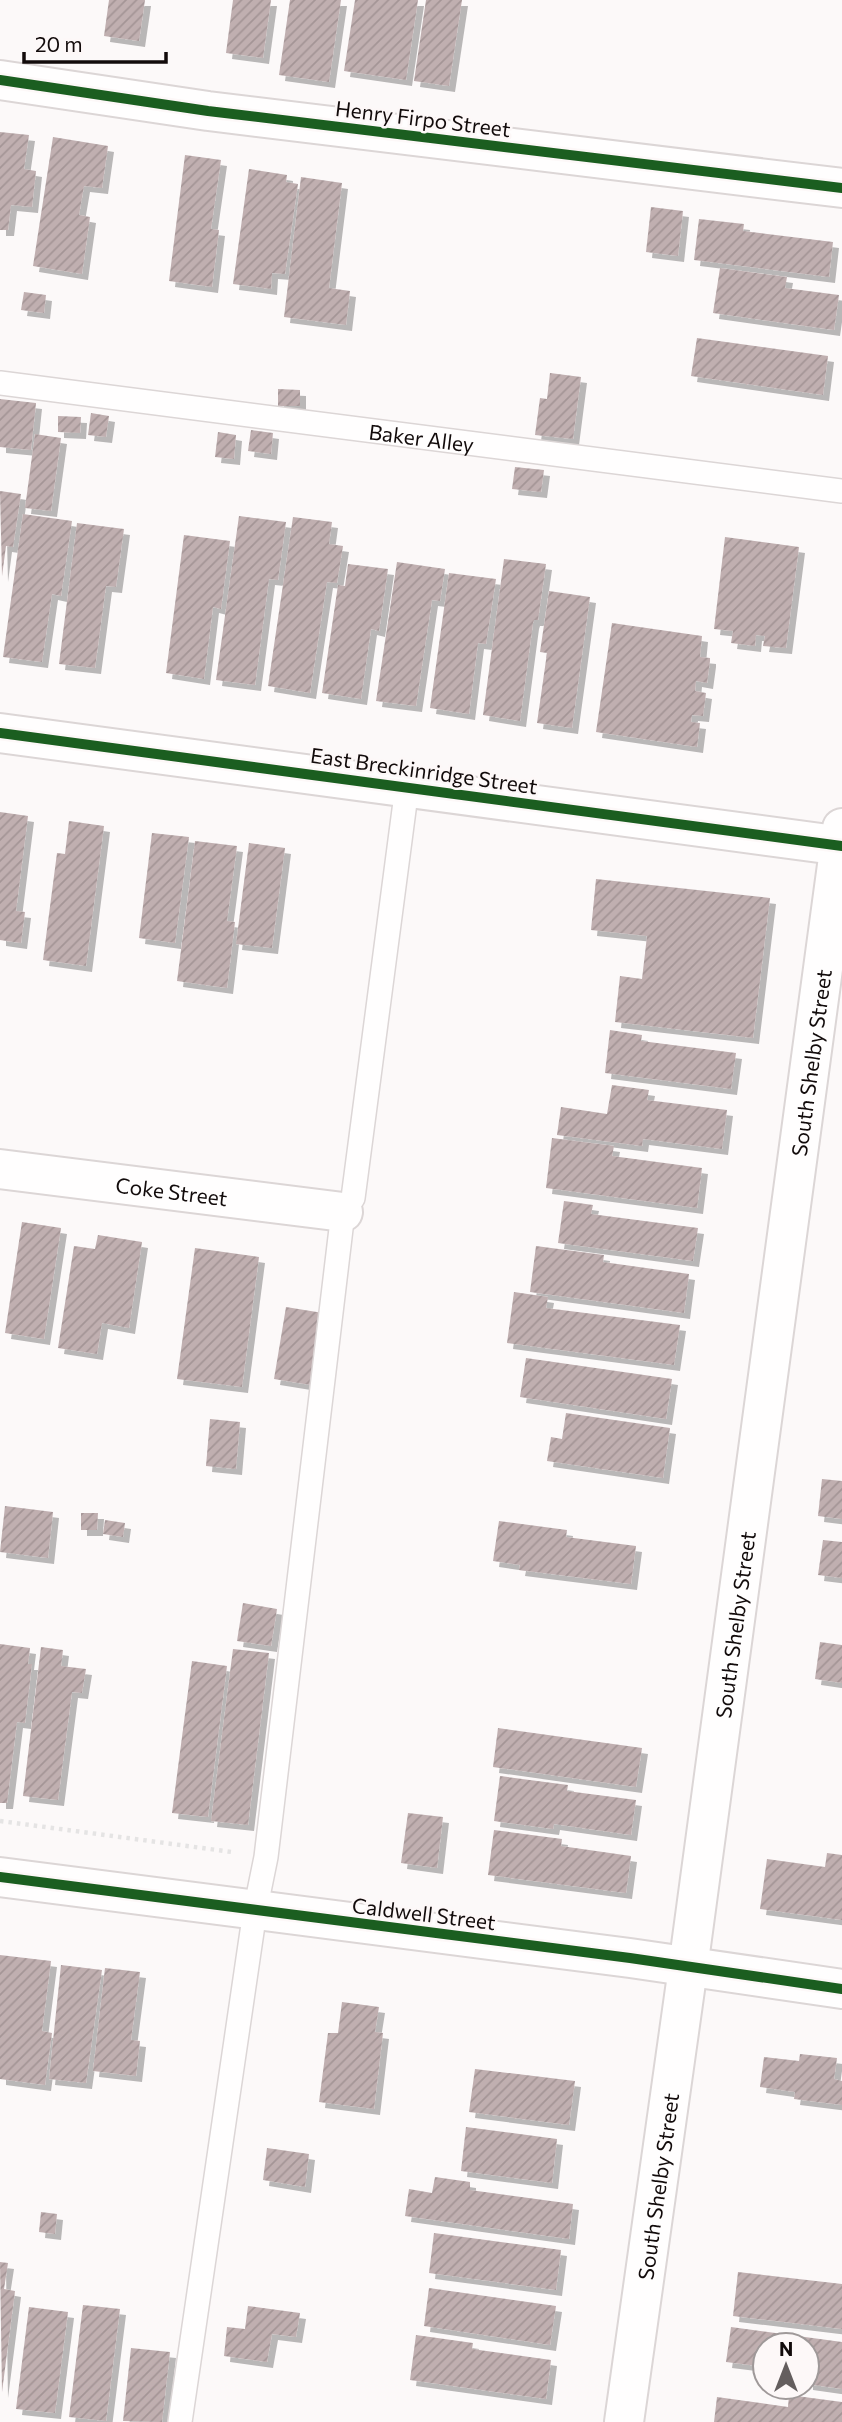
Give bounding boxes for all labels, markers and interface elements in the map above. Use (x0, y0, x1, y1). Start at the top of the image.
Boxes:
scale bar (24, 21, 166, 65)
text: 20 m (35, 31, 83, 56)
street label: Henry Firpo Street (334, 95, 512, 141)
street label: Baker Alley (367, 418, 476, 456)
street label: East Breckinridge Street (309, 742, 539, 798)
street label: South Shelby Street (785, 968, 835, 1158)
street label: Coke Street (114, 1171, 229, 1210)
street label: South Shelby Street (709, 1529, 759, 1720)
street label: Caldwell Street (351, 1892, 497, 1934)
street label: South Shelby Street (632, 2091, 683, 2281)
north arrow (751, 2331, 821, 2401)
text: N (779, 2337, 793, 2360)

